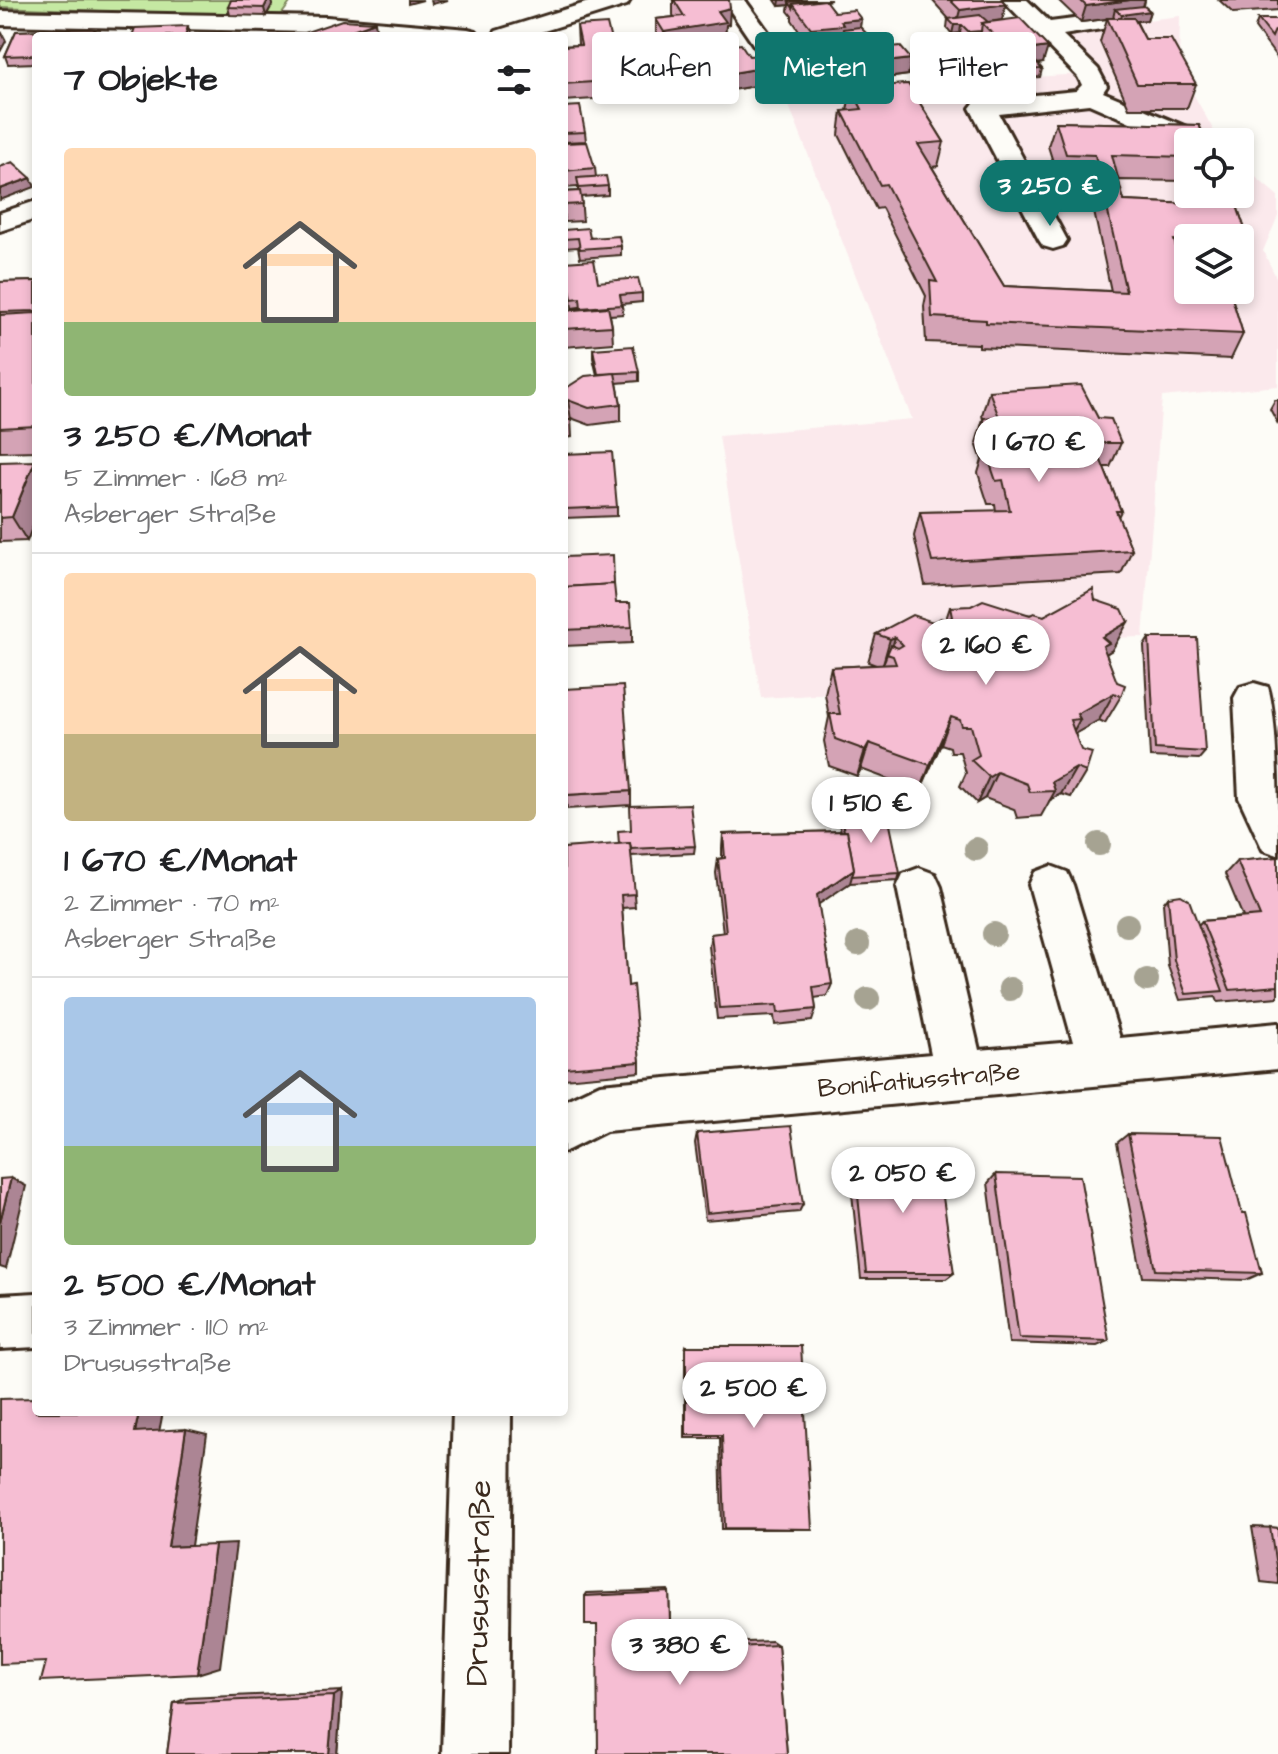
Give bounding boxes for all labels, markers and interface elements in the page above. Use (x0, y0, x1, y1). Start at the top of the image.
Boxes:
chip: Kaufen (592, 32, 739, 104)
chip: Mieten (755, 32, 894, 104)
chip: Filter (910, 32, 1036, 104)
text: 7 Objekte (64, 56, 218, 104)
icon: filters (492, 58, 536, 102)
map controls (1174, 128, 1254, 304)
button: locate (1174, 128, 1254, 208)
pin: 3 250 € (976, 160, 1124, 228)
text: 3 250 € (998, 168, 1102, 204)
icon: home (228, 200, 372, 344)
button: layers (1174, 224, 1254, 304)
text: 3 250 €/Monat (64, 412, 311, 460)
pin: 1 670 € (965, 416, 1113, 484)
text: 1 670 € (992, 424, 1086, 460)
text: 5 Zimmer · 168 m² (64, 460, 287, 496)
text: Asberger Straße (64, 496, 276, 532)
pin: 2 160 € (912, 619, 1060, 687)
icon: home (228, 625, 372, 769)
text: 2 160 € (940, 627, 1032, 663)
pin: 1 510 € (797, 777, 945, 845)
text: 1 510 € (830, 785, 912, 821)
text: 1 670 €/Monat (64, 837, 297, 885)
text: 2 Zimmer · 70 m² (64, 885, 280, 921)
text: Asberger Straße (64, 921, 276, 957)
icon: home (228, 1049, 372, 1193)
street label: Bonifatiusstraße (816, 1053, 1022, 1107)
pin: 2 050 € (829, 1147, 977, 1215)
text: 2 050 € (849, 1155, 957, 1191)
text: 2 500 €/Monat (64, 1261, 315, 1309)
text: 3 Zimmer · 110 m² (64, 1309, 269, 1345)
text: Drususstraße (64, 1345, 231, 1381)
pin: 2 500 € (680, 1362, 828, 1430)
text: 2 500 € (700, 1370, 808, 1406)
street label: Drususstraße (455, 1480, 503, 1686)
pin: 3 380 € (606, 1619, 754, 1687)
text: 3 380 € (629, 1627, 731, 1663)

